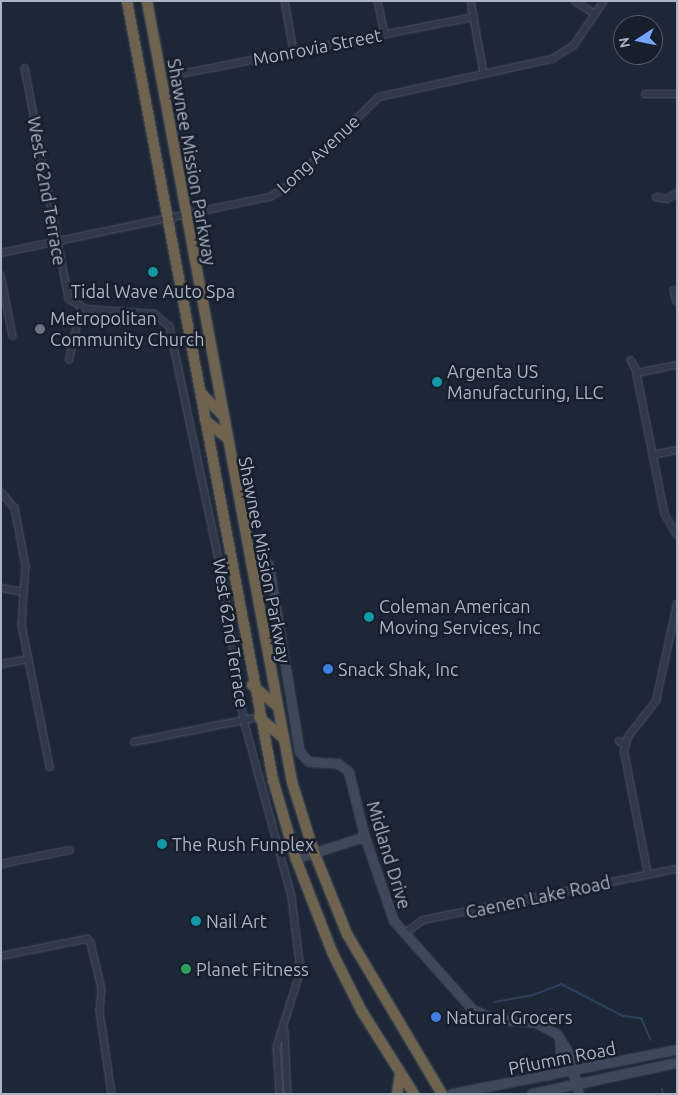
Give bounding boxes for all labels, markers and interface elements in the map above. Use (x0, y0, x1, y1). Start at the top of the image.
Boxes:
north arrow (613, 15, 663, 65)
street label: Monrovia Street (251, 24, 383, 70)
text: N (615, 36, 633, 49)
street label: Shawnee Mission Parkway (163, 57, 221, 267)
street label: Long Avenue (272, 110, 364, 198)
street label: West 62nd Terrace (23, 115, 71, 267)
marker: Tidal Wave Auto Spa (147, 266, 159, 278)
place label: Tidal Wave Auto Spa (71, 280, 235, 302)
place label: Metropolitan Community Church (50, 308, 204, 350)
marker: Metropolitan Community Church (34, 323, 46, 335)
place label: Argenta US Manufacturing, LLC (447, 361, 603, 404)
marker: Argenta US Manufacturing, LLC (431, 376, 443, 388)
street label: Shawnee Mission Parkway (234, 455, 296, 665)
street label: West 62nd Terrace (209, 557, 253, 709)
place label: Coleman American Moving Services, Inc (379, 596, 541, 638)
marker: Coleman American Moving Services, Inc (363, 611, 375, 623)
place label: Snack Shak, Inc (338, 658, 458, 680)
marker: Snack Shak, Inc (322, 663, 334, 675)
street label: Midland Drive (362, 798, 416, 912)
place label: The Rush Funplex (172, 833, 314, 855)
marker: The Rush Funplex (156, 838, 168, 850)
street label: Caenen Lake Road (464, 871, 612, 923)
place label: Nail Art (206, 910, 267, 932)
marker: Nail Art (190, 915, 202, 927)
place label: Planet Fitness (196, 958, 309, 980)
marker: Planet Fitness (180, 963, 192, 975)
place label: Natural Grocers (446, 1006, 573, 1028)
marker: Natural Grocers (430, 1011, 442, 1023)
street label: Pflumm Road (506, 1037, 618, 1079)

